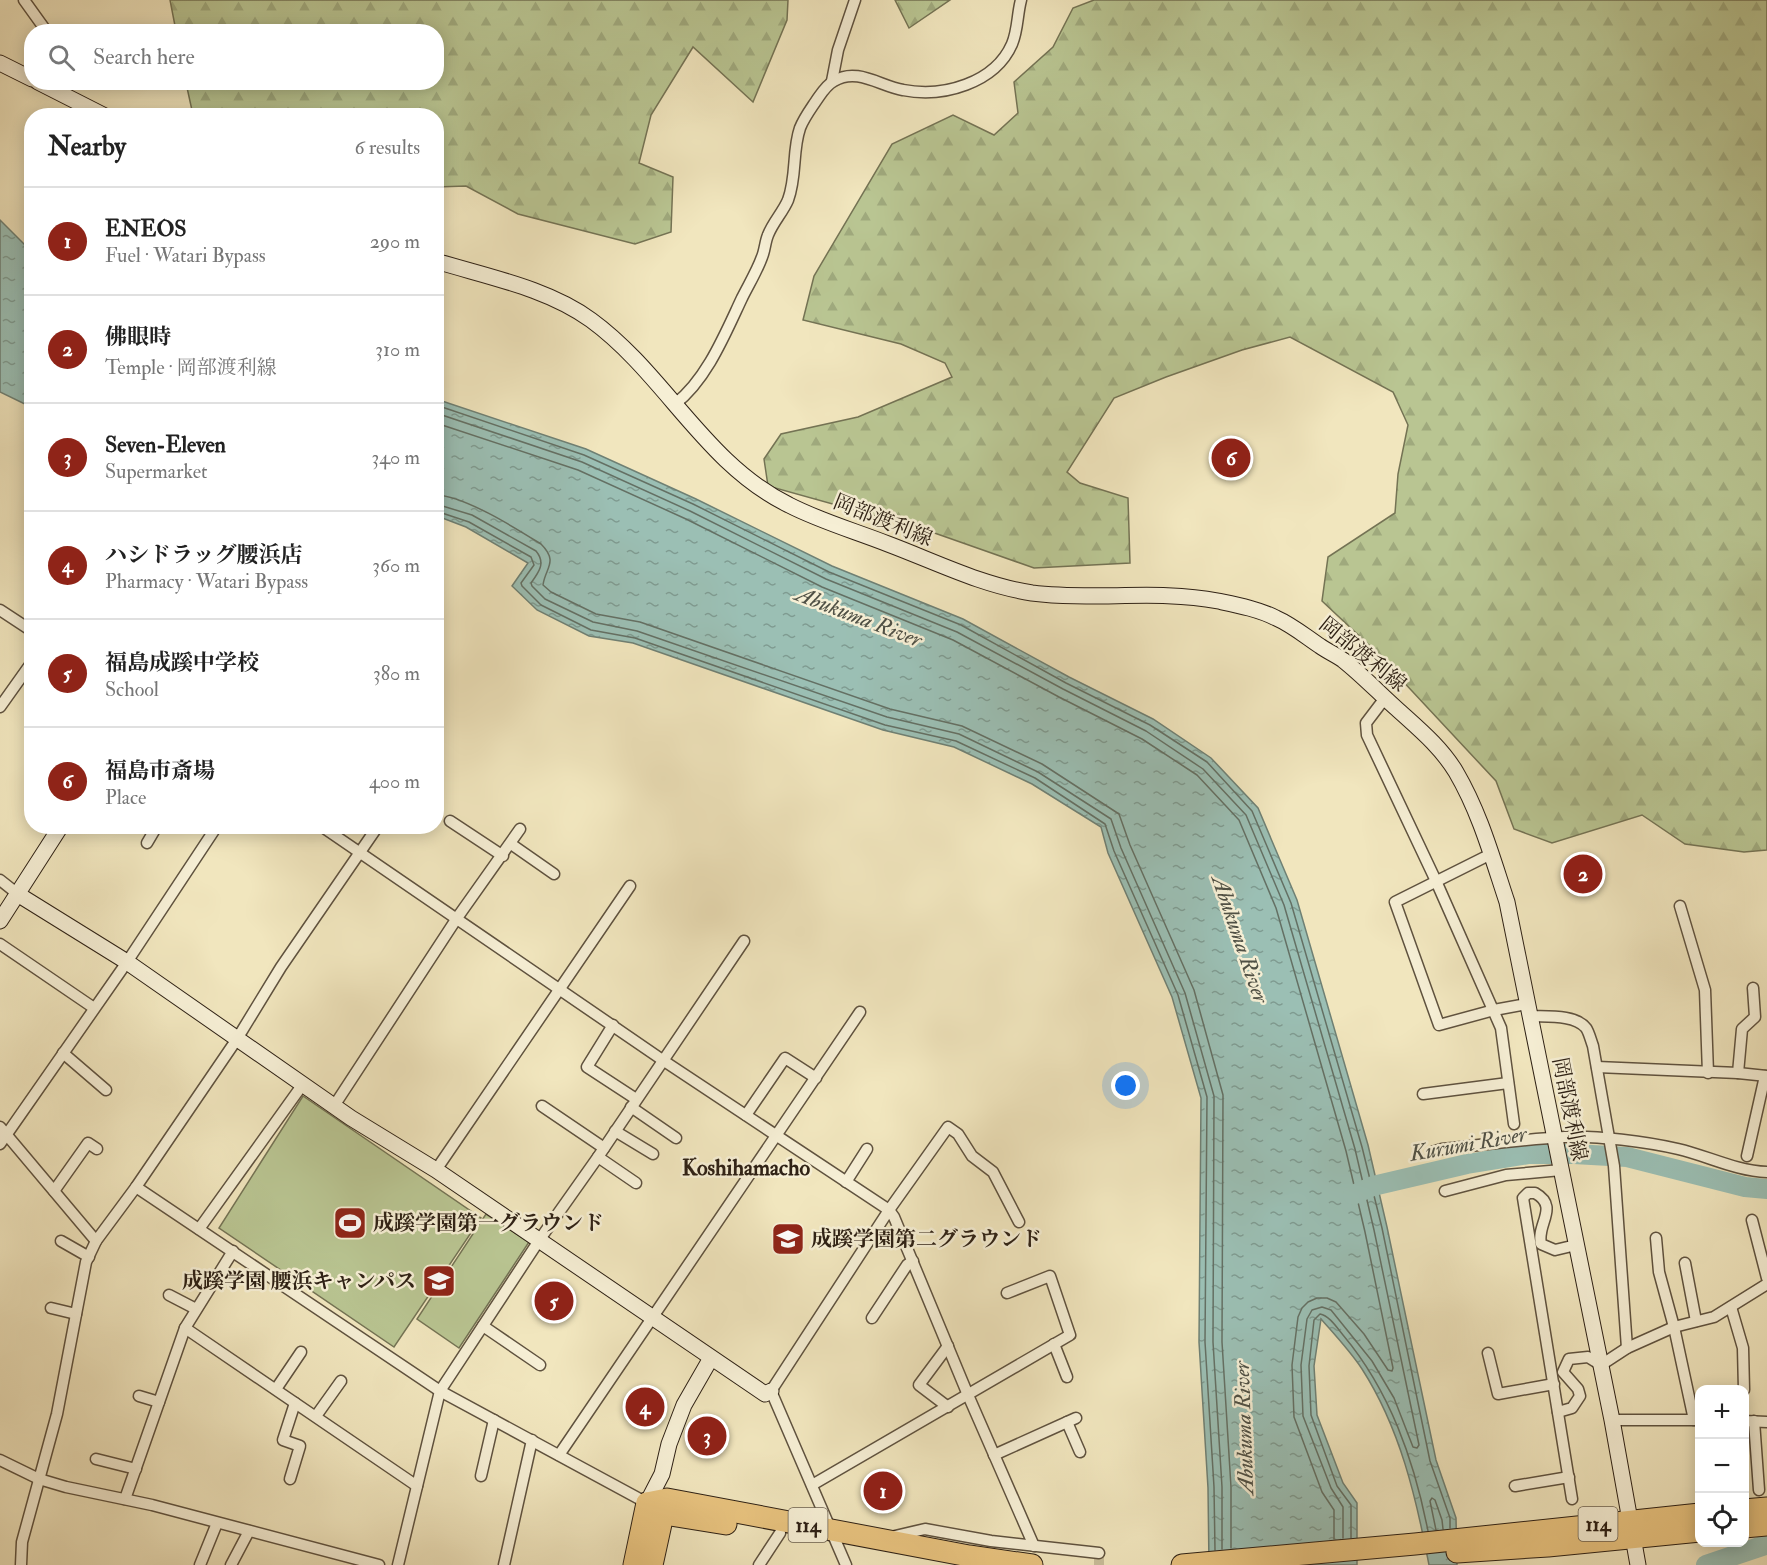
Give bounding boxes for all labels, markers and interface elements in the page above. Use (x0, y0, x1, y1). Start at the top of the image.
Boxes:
search box (24, 24, 444, 90)
icon: search (45, 41, 78, 74)
text: Search here (93, 43, 195, 71)
text: Nearby (48, 131, 126, 163)
text: 6 results (354, 135, 420, 160)
text: ENEOS (105, 215, 187, 243)
text: 1 (64, 229, 71, 254)
text: 290 m (370, 229, 420, 254)
text: Fuel · Watari Bypass (105, 243, 266, 268)
text: 佛眼時 (105, 323, 171, 351)
text: 2 (62, 337, 73, 362)
text: 310 m (375, 337, 420, 362)
text: Temple · 岡部渡利線 (105, 355, 277, 380)
text: Seven-Eleven (105, 431, 226, 459)
pin: 6 (1212, 436, 1250, 480)
text: 3 (64, 445, 71, 470)
text: 340 m (372, 445, 420, 470)
text: Supermarket (105, 459, 208, 484)
street label: 岡部渡利線 (829, 488, 937, 553)
text: ハシドラッグ腰浜店 (105, 541, 303, 569)
text: 4 (62, 553, 73, 578)
text: 360 m (372, 553, 420, 578)
text: Pharmacy · Watari Bypass (105, 569, 308, 594)
water label: Abukuma River (790, 579, 928, 655)
street label: 岡部渡利線 (1313, 611, 1412, 698)
text: 福島成蹊中学校 (105, 649, 259, 677)
text: 5 (63, 661, 72, 686)
text: 380 m (373, 661, 420, 686)
text: School (105, 677, 159, 702)
text: 福島市斎場 (105, 757, 215, 785)
text: 6 (62, 769, 73, 794)
text: 400 m (369, 769, 420, 794)
text: Place (105, 785, 146, 810)
pin: 2 (1564, 852, 1602, 896)
water label: Abukuma River (1204, 870, 1276, 1009)
street label: 岡部渡利線 (1546, 1055, 1593, 1163)
your location (1111, 1071, 1140, 1100)
water label: Kurumi River (1407, 1120, 1530, 1168)
district label: Koshihamacho (682, 1154, 810, 1182)
sports icon: 成蹊学園第一グラウンド (332, 1205, 368, 1241)
place label: 成蹊学園第一グラウンド (373, 1210, 604, 1237)
school or university icon: 成蹊学園第二グラウンド (770, 1221, 806, 1257)
place label: 成蹊学園第二グラウンド (811, 1226, 1042, 1253)
school or university icon: 成蹊学園 腰浜キャンパス (421, 1263, 457, 1299)
place label: 成蹊学園 腰浜キャンパス (182, 1268, 416, 1295)
pin: 5 (534, 1278, 574, 1324)
water label: Abukuma River (1228, 1359, 1260, 1497)
pin: 4 (626, 1384, 664, 1430)
map controls (1695, 1385, 1749, 1547)
button: + (1695, 1385, 1749, 1439)
pin: 3 (688, 1414, 726, 1458)
button: − (1695, 1439, 1749, 1493)
pin: 1 (864, 1468, 902, 1514)
button: locate (1695, 1493, 1749, 1547)
road number: 114 (1578, 1507, 1618, 1541)
road number: 114 (788, 1508, 828, 1542)

